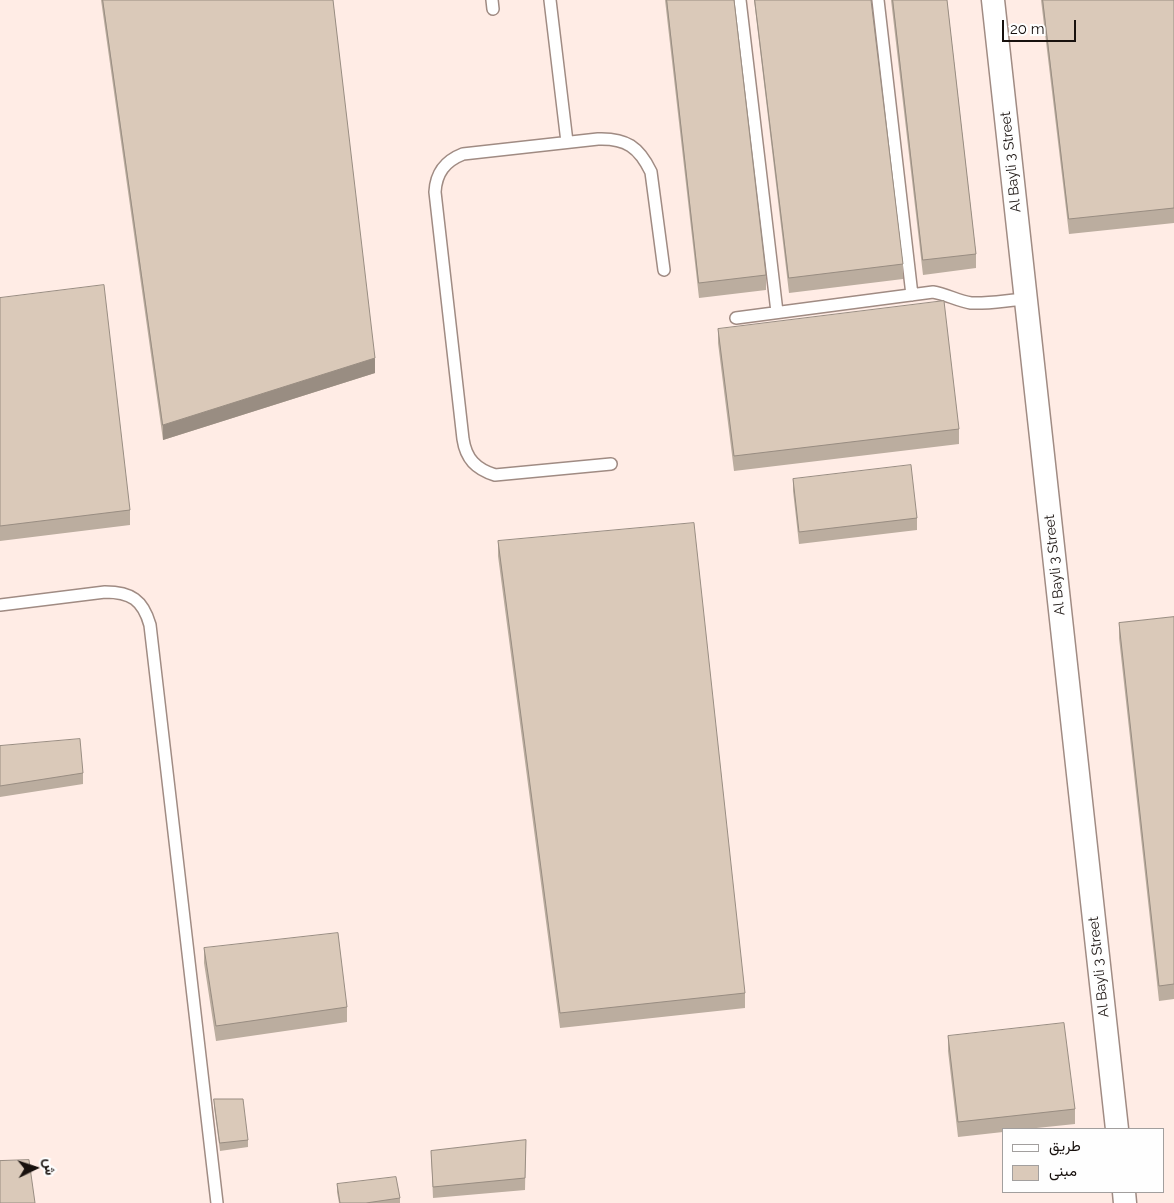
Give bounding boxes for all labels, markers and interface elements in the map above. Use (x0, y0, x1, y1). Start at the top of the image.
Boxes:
scale bar (1004, 10, 1078, 42)
text: 20 m (1010, 20, 1045, 38)
street label: Al Bayli 3 Street (997, 111, 1025, 213)
street label: Al Bayli 3 Street (1041, 514, 1069, 616)
street label: Al Bayli 3 Street (1085, 916, 1113, 1018)
legend (1002, 1128, 1164, 1193)
text: طريق (1049, 1137, 1081, 1155)
north arrow (10, 1143, 60, 1193)
text: ش (41, 1158, 59, 1176)
text: مبنى (1049, 1162, 1077, 1180)

